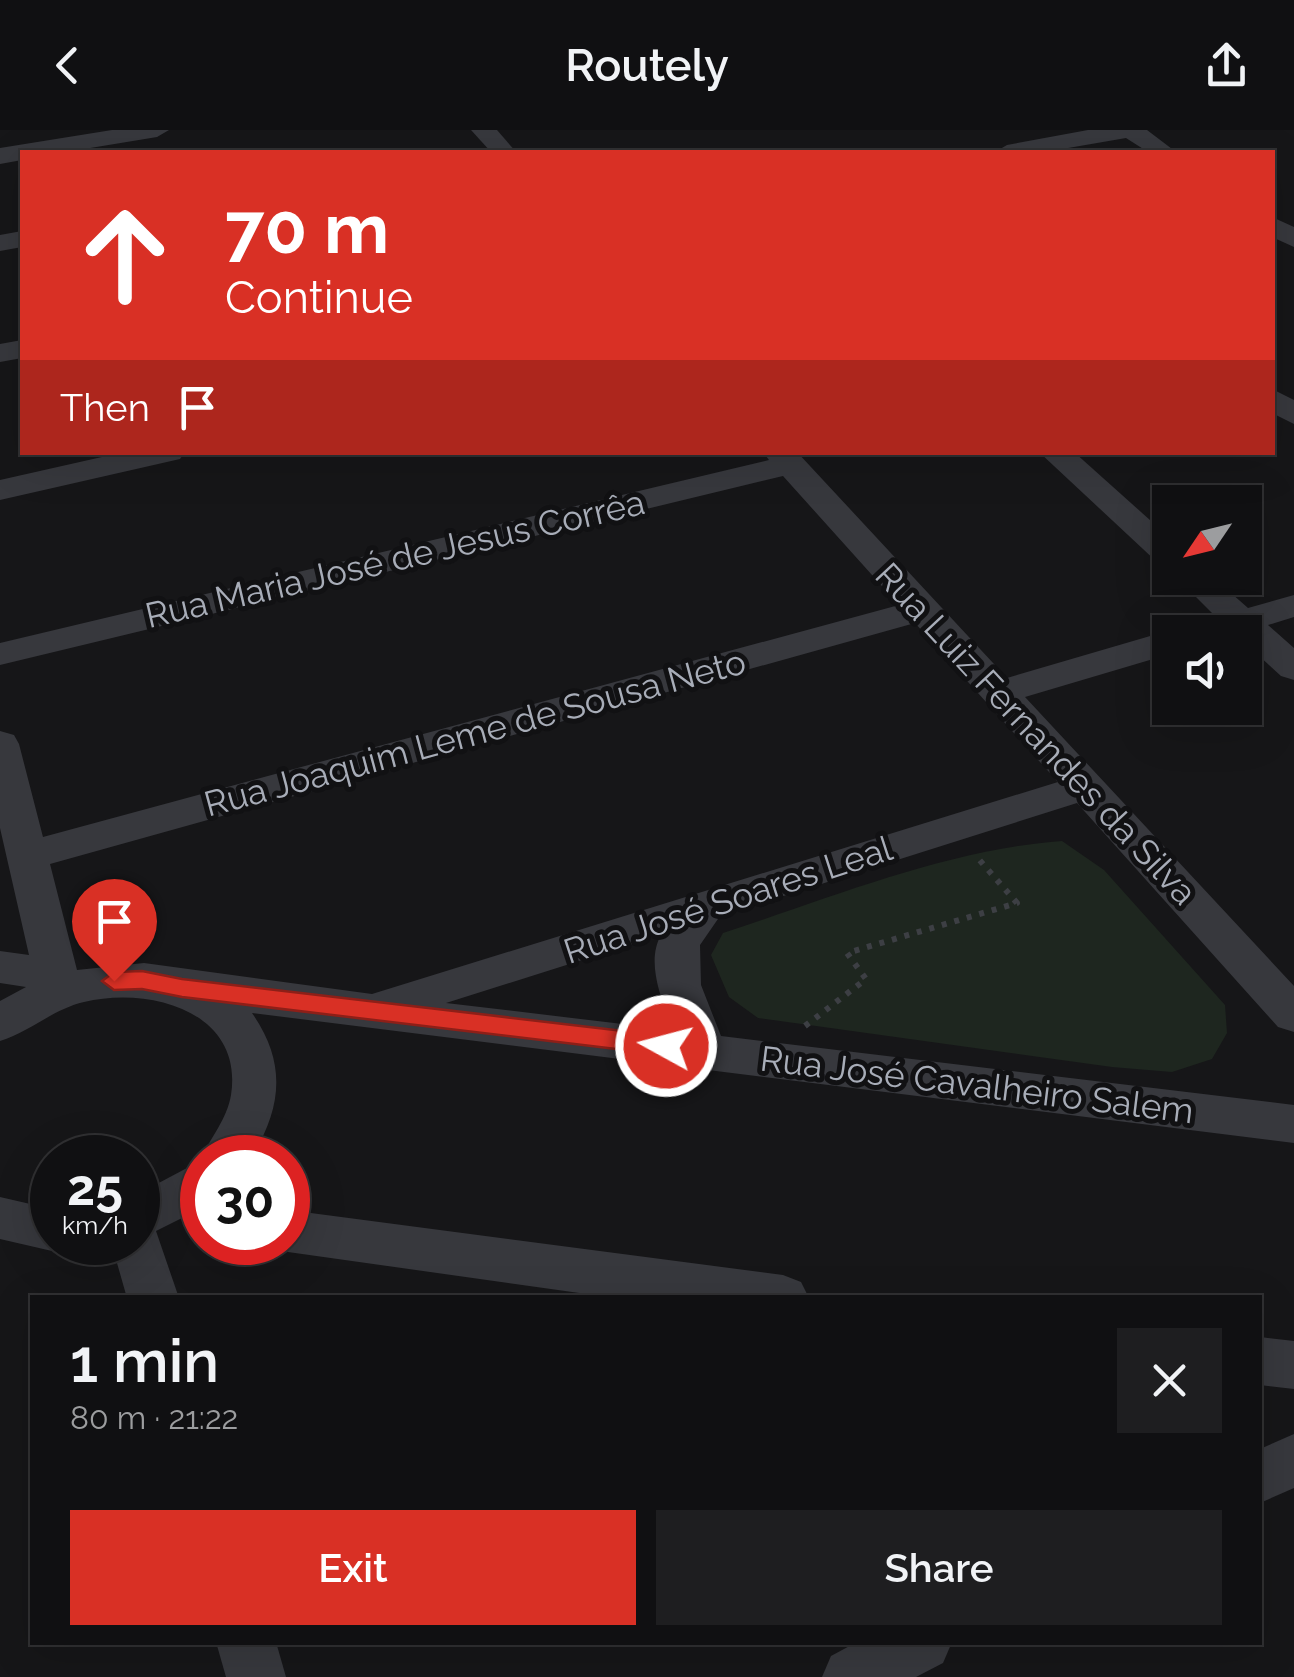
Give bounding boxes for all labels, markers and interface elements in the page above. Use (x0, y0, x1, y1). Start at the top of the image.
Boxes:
icon: back (40, 38, 95, 93)
icon: share (1199, 38, 1254, 93)
text: Routely (565, 39, 729, 92)
text: 70 m (225, 187, 389, 269)
icon: ahead (60, 190, 190, 320)
text: Continue (225, 271, 413, 324)
icon: arrive (170, 380, 225, 435)
text: Then (60, 385, 150, 430)
street label: Rua Maria José de Jesus Corrêa (141, 481, 648, 636)
north arrow (1152, 485, 1262, 595)
map controls (1152, 485, 1262, 725)
street label: Rua Luiz Fernandes da Silva (867, 555, 1205, 913)
button: sound (1152, 615, 1262, 725)
street label: Rua Joaquim Leme de Sousa Neto (200, 640, 750, 825)
street label: Rua José Soares Leal (559, 827, 898, 972)
pin (72, 879, 157, 982)
icon: arrive (87, 894, 142, 949)
position arrow (614, 994, 718, 1098)
street label: Rua José Cavalheiro Salem (758, 1038, 1196, 1131)
speed limit sign: 30 (180, 1135, 310, 1265)
text: 25 (67, 1158, 123, 1217)
text: km/h (62, 1210, 128, 1240)
text: 1 min (70, 1326, 219, 1396)
button: close (1117, 1328, 1222, 1433)
text: 80 m · 21:22 (70, 1399, 238, 1436)
button: Exit (70, 1510, 636, 1625)
button: Share (656, 1510, 1222, 1625)

